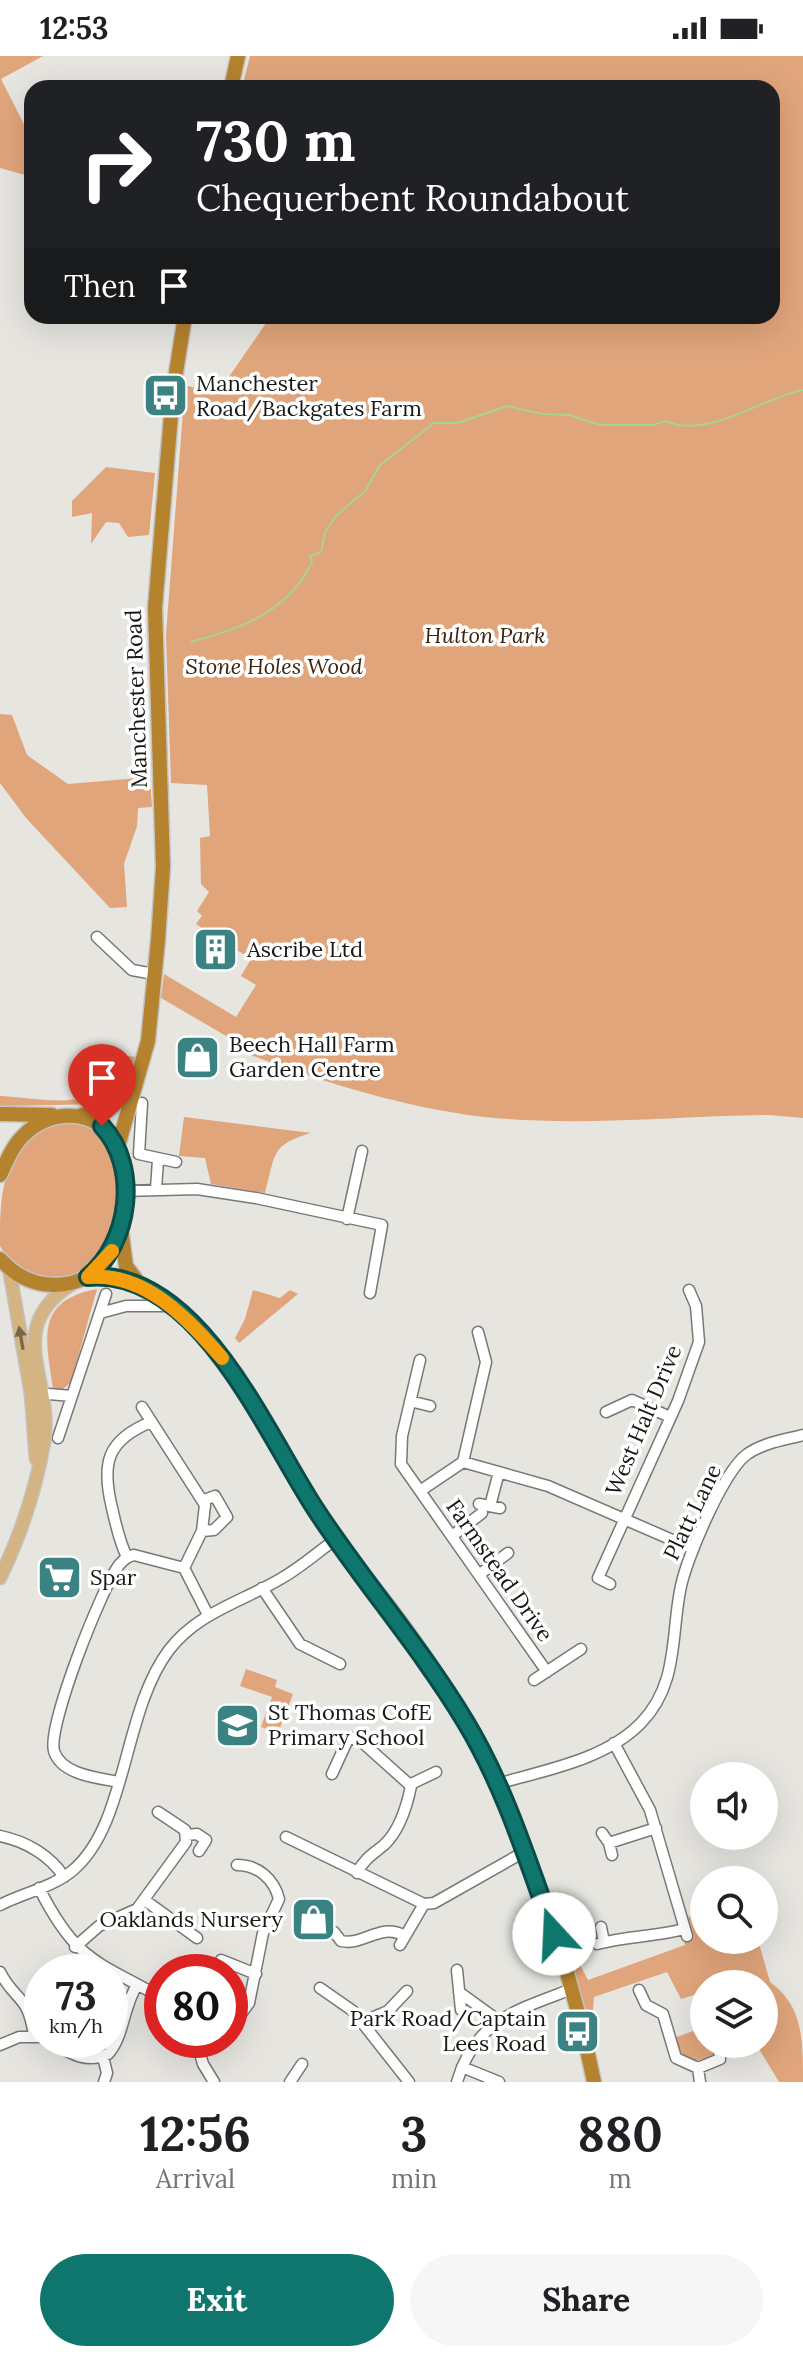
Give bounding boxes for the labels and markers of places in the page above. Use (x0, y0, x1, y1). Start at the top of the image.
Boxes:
place label: Manchester Road/Backgates Farm (196, 369, 422, 422)
bus stop icon: Manchester Road/Backgates Farm (141, 372, 189, 420)
building icon: Ascribe Ltd (192, 925, 240, 973)
place label: Ascribe Ltd (246, 935, 363, 963)
place label: Beech Hall Farm Garden Centre (229, 1030, 395, 1083)
shop icon: Beech Hall Farm Garden Centre (174, 1033, 222, 1081)
pin (68, 1044, 136, 1126)
supermarket icon: Spar (35, 1553, 83, 1601)
place label: Spar (90, 1563, 137, 1591)
place label: St Thomas CofE Primary School (268, 1698, 432, 1751)
school or university icon: St Thomas CofE Primary School (213, 1701, 261, 1749)
shop icon: Oaklands Nursery (290, 1895, 338, 1943)
place label: Oaklands Nursery (99, 1905, 283, 1933)
place label: Park Road/Captain Lees Road (350, 2004, 546, 2057)
bus stop icon: Park Road/Captain Lees Road (553, 2007, 601, 2055)

